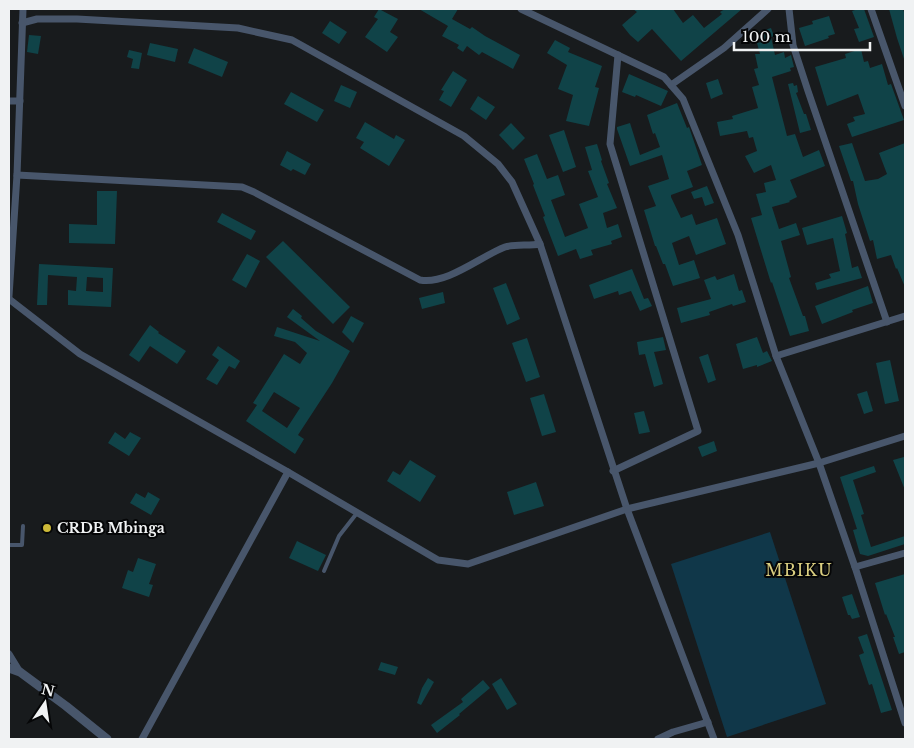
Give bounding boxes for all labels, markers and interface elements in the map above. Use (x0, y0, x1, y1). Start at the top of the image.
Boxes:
scale bar (734, 20, 870, 52)
text: 100 m (742, 27, 791, 46)
place label: CRDB Mbinga (57, 519, 165, 537)
marker: CRDB Mbinga (41, 522, 53, 534)
district label: MBIKU (765, 560, 833, 580)
north arrow (20, 678, 70, 728)
text: N (39, 680, 56, 701)

